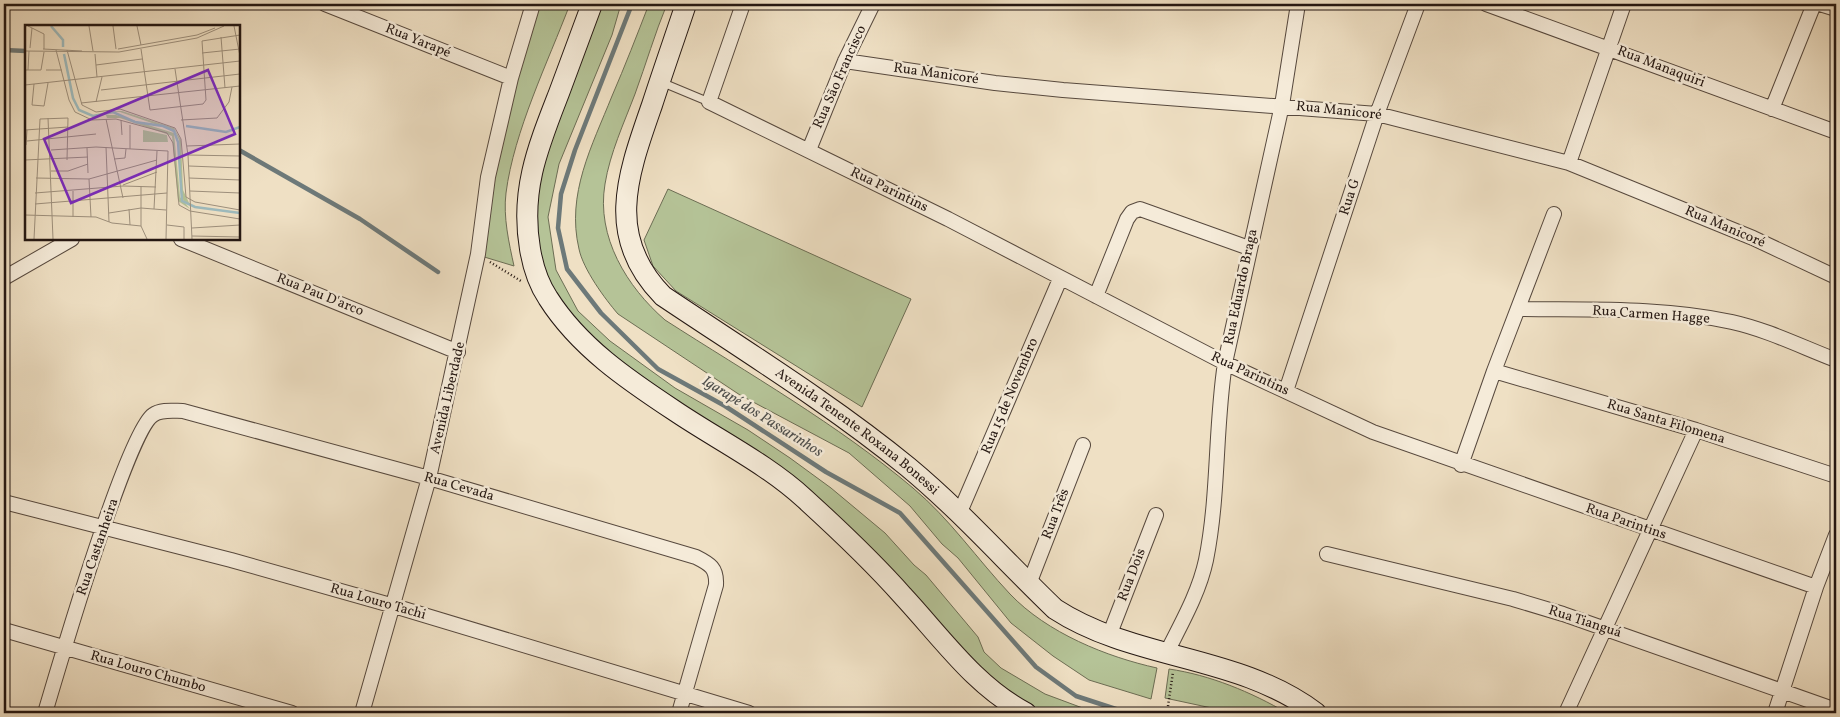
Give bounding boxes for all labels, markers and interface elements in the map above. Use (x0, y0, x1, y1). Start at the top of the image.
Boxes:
street label: Rua Yarapé (382, 19, 454, 63)
street label: Rua São Francisco (809, 22, 871, 132)
inset map (25, 25, 240, 240)
street label: Rua Manaquiri (1614, 42, 1708, 92)
street label: Rua Manicoré (892, 59, 980, 89)
street label: Rua Manicoré (1295, 97, 1383, 125)
street label: Rua Parintins (847, 163, 931, 217)
street label: Rua G (1335, 176, 1365, 218)
street label: Rua Manicoré (1682, 201, 1769, 253)
street label: Rua Eduardo Braga (1219, 227, 1263, 347)
street label: Rua Pau D'arco (274, 269, 366, 321)
street label: Rua Carmen Hagge (1592, 301, 1711, 329)
street label: Rua 15 de Novembro (977, 335, 1043, 457)
street label: Avenida Liberdade (426, 340, 470, 456)
street label: Rua Parintins (1208, 348, 1292, 400)
street label: Avenida Tenente Roxana Bonessi (771, 363, 943, 499)
water label: Igarapé dos Passarinhos (697, 371, 827, 463)
street label: Rua Santa Filomena (1605, 395, 1727, 449)
street label: Rua Cevada (422, 468, 496, 506)
street label: Rua Três (1038, 486, 1074, 542)
street label: Rua Castanheira (72, 496, 124, 598)
street label: Rua Parintins (1583, 499, 1669, 545)
street label: Rua Dois (1113, 546, 1151, 604)
street label: Rua Louro Tachi (328, 579, 428, 625)
street label: Rua Tianguá (1546, 601, 1624, 643)
street label: Rua Louro Chumbo (88, 646, 208, 698)

